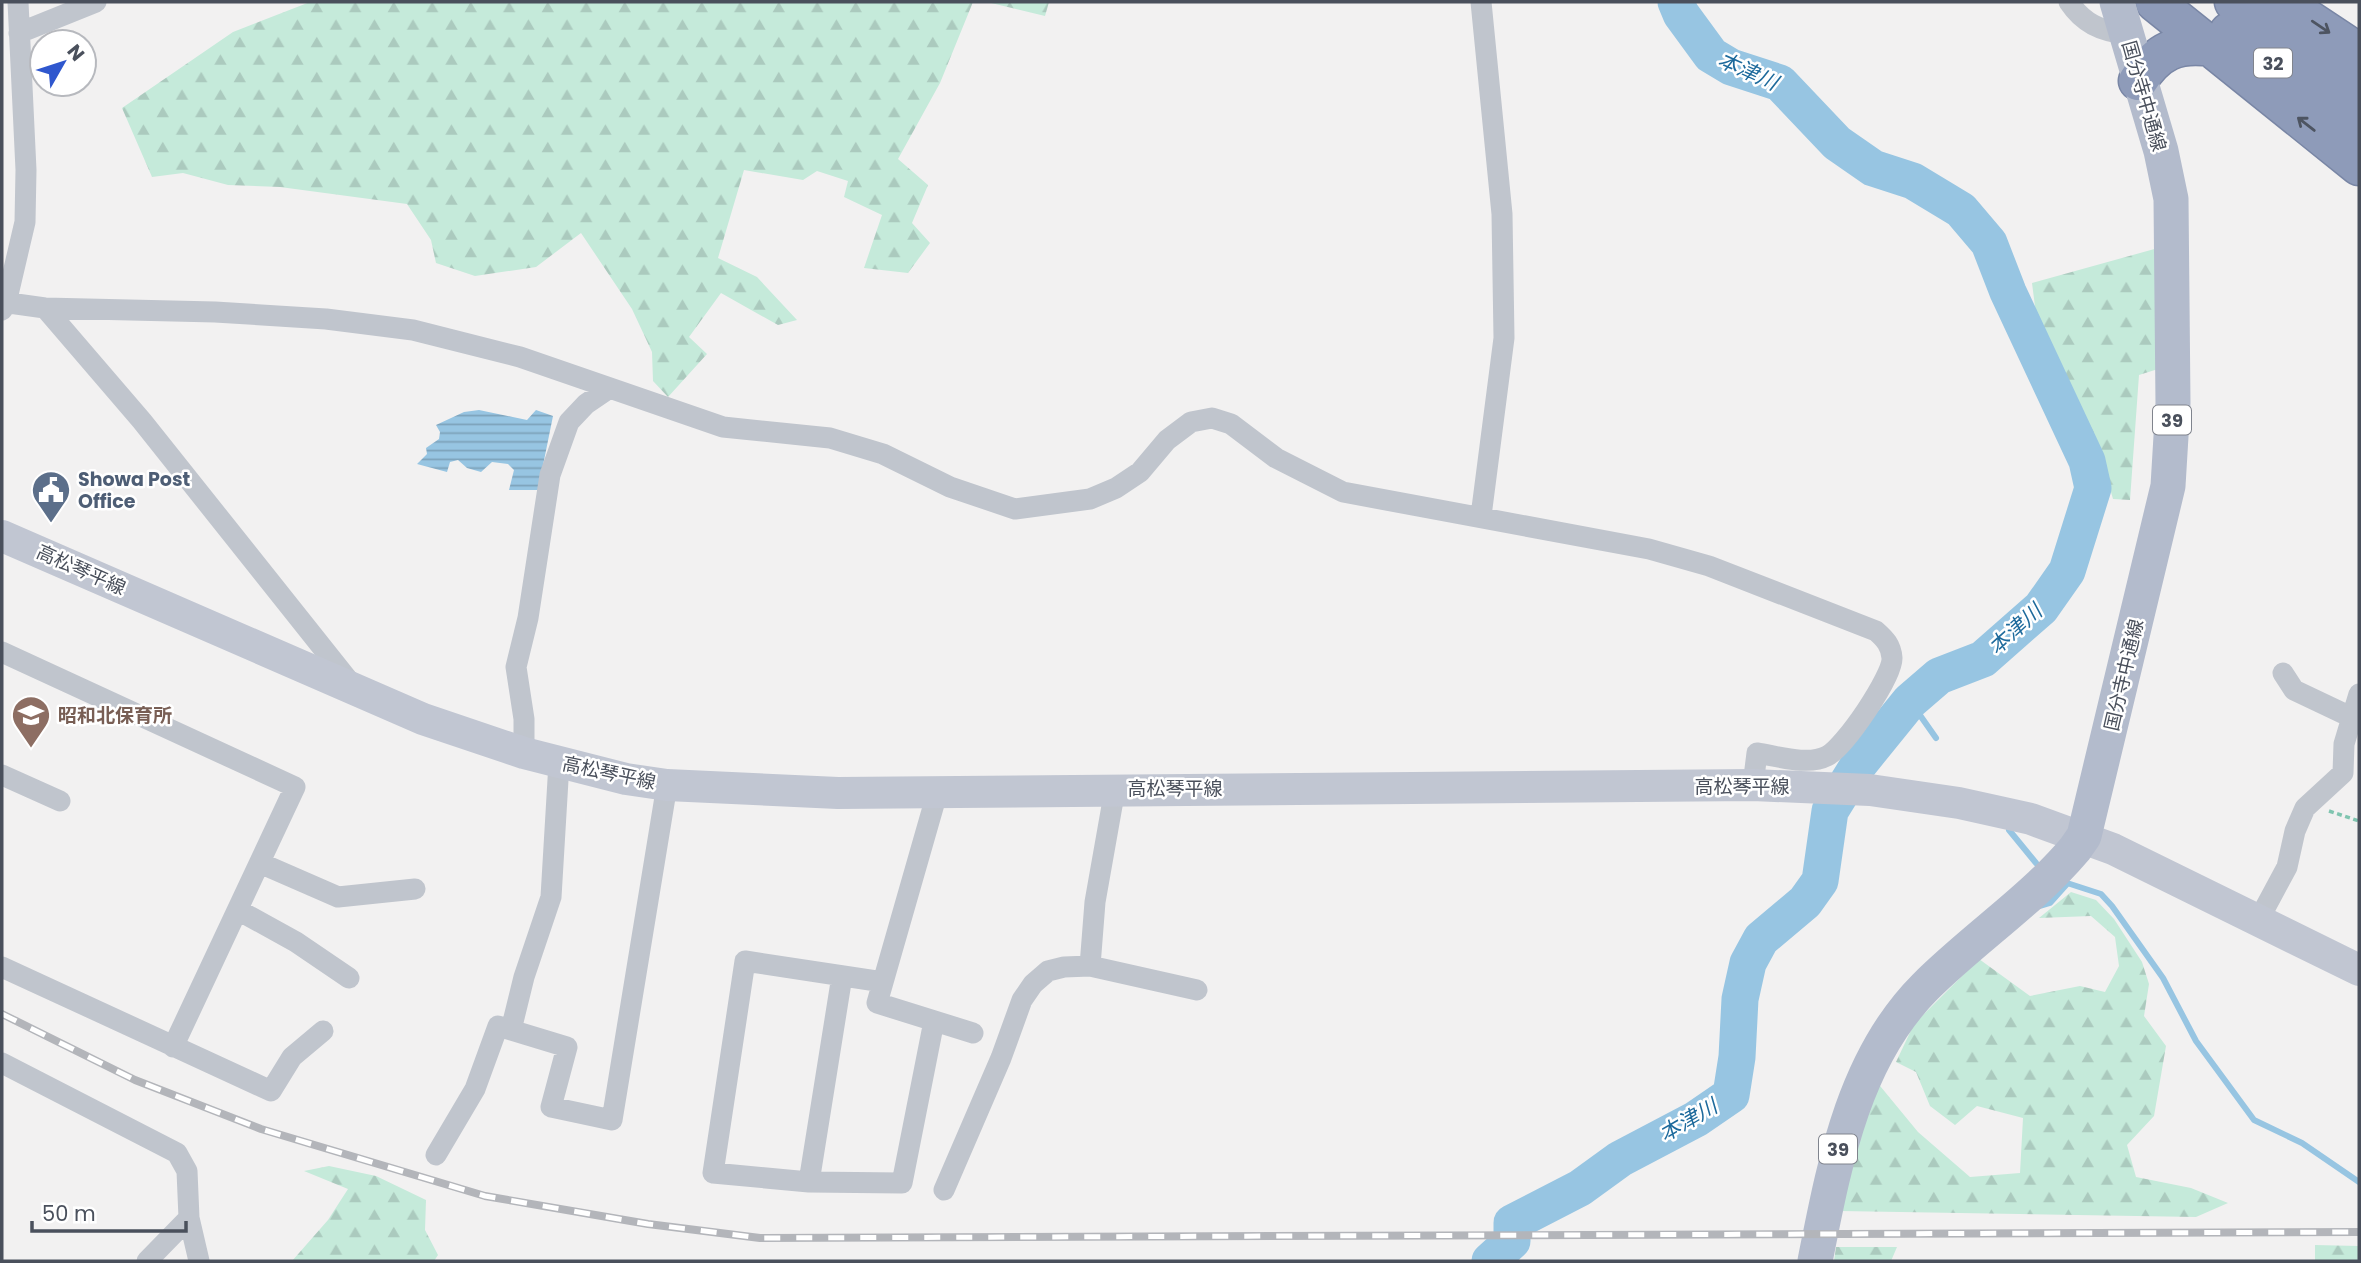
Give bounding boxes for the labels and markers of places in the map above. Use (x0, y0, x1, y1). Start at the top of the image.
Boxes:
place label: Showa Post Office (78, 466, 191, 515)
public building icon: Showa Post Office (30, 469, 72, 524)
school or university icon: 昭和北保育所 (10, 694, 52, 749)
place label: 昭和北保育所 (58, 702, 172, 729)

